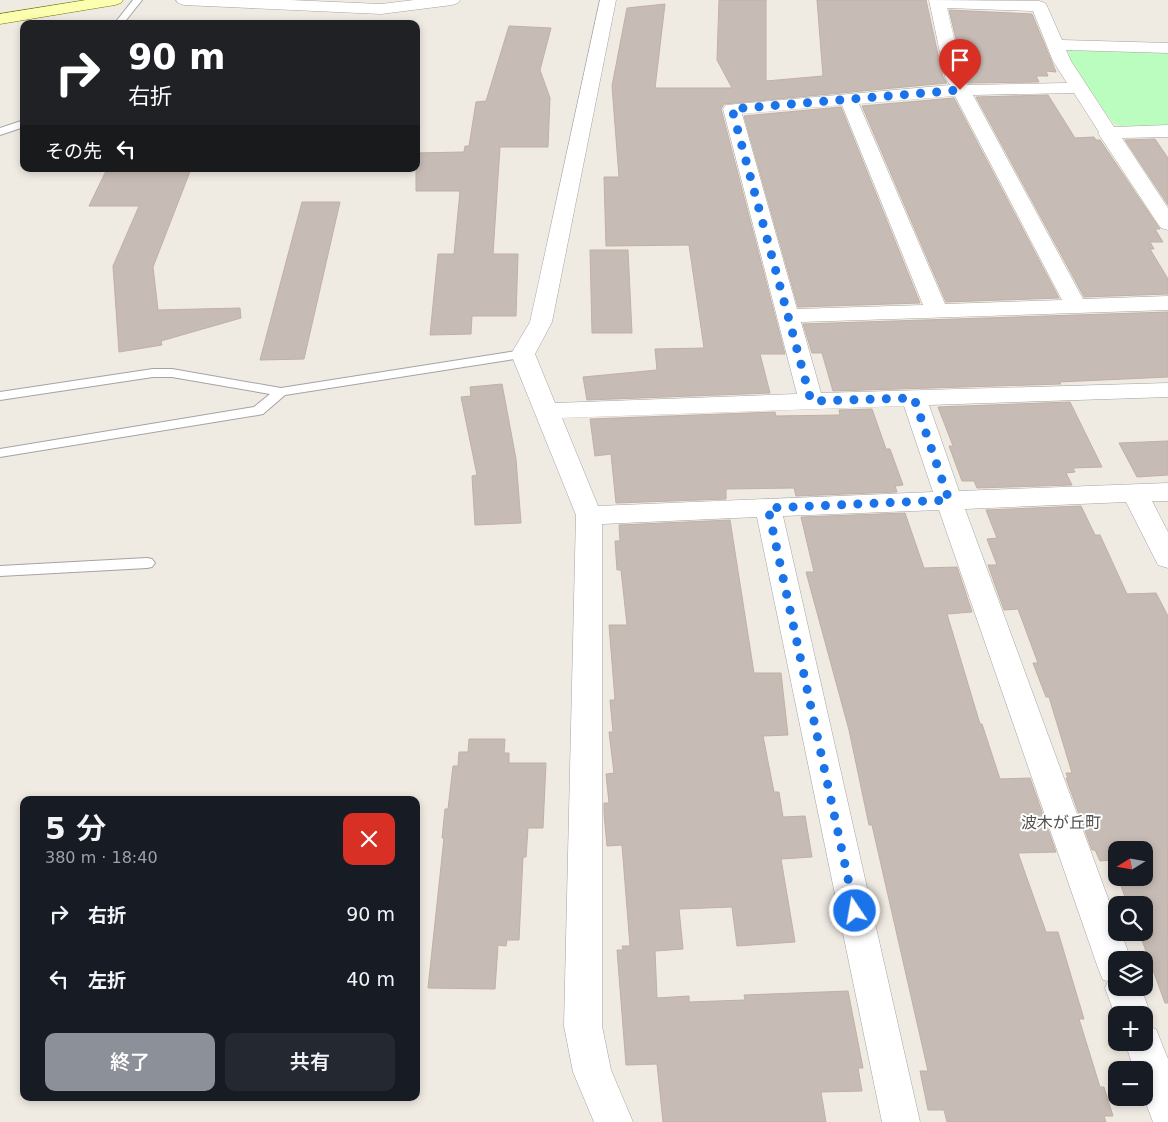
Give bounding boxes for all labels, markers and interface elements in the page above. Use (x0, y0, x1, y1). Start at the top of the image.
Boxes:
text: 90 m (128, 37, 225, 77)
pin (939, 39, 981, 90)
icon: right (45, 40, 110, 105)
icon: arrive (946, 46, 974, 74)
text: 右折 (128, 84, 172, 109)
icon: left (112, 135, 140, 163)
text: その先 (45, 140, 102, 162)
text: 5 分 (45, 811, 106, 846)
button: close (343, 813, 395, 865)
district label: 波木が丘町 (1021, 813, 1101, 832)
north arrow (1108, 841, 1152, 886)
map controls (1108, 841, 1153, 1106)
text: 380 m · 18:40 (45, 848, 158, 867)
position arrow (828, 884, 880, 936)
button: search (1108, 896, 1153, 941)
icon: right (45, 900, 73, 928)
text: 90 m (346, 903, 395, 925)
text: 右折 (88, 904, 126, 926)
button: layers (1108, 951, 1153, 996)
icon: left (45, 965, 73, 993)
text: 40 m (346, 968, 395, 990)
text: 左折 (88, 969, 126, 991)
button: + (1108, 1006, 1153, 1051)
button: 終了 (45, 1033, 215, 1091)
button: 共有 (225, 1033, 395, 1091)
button: − (1108, 1061, 1153, 1106)

